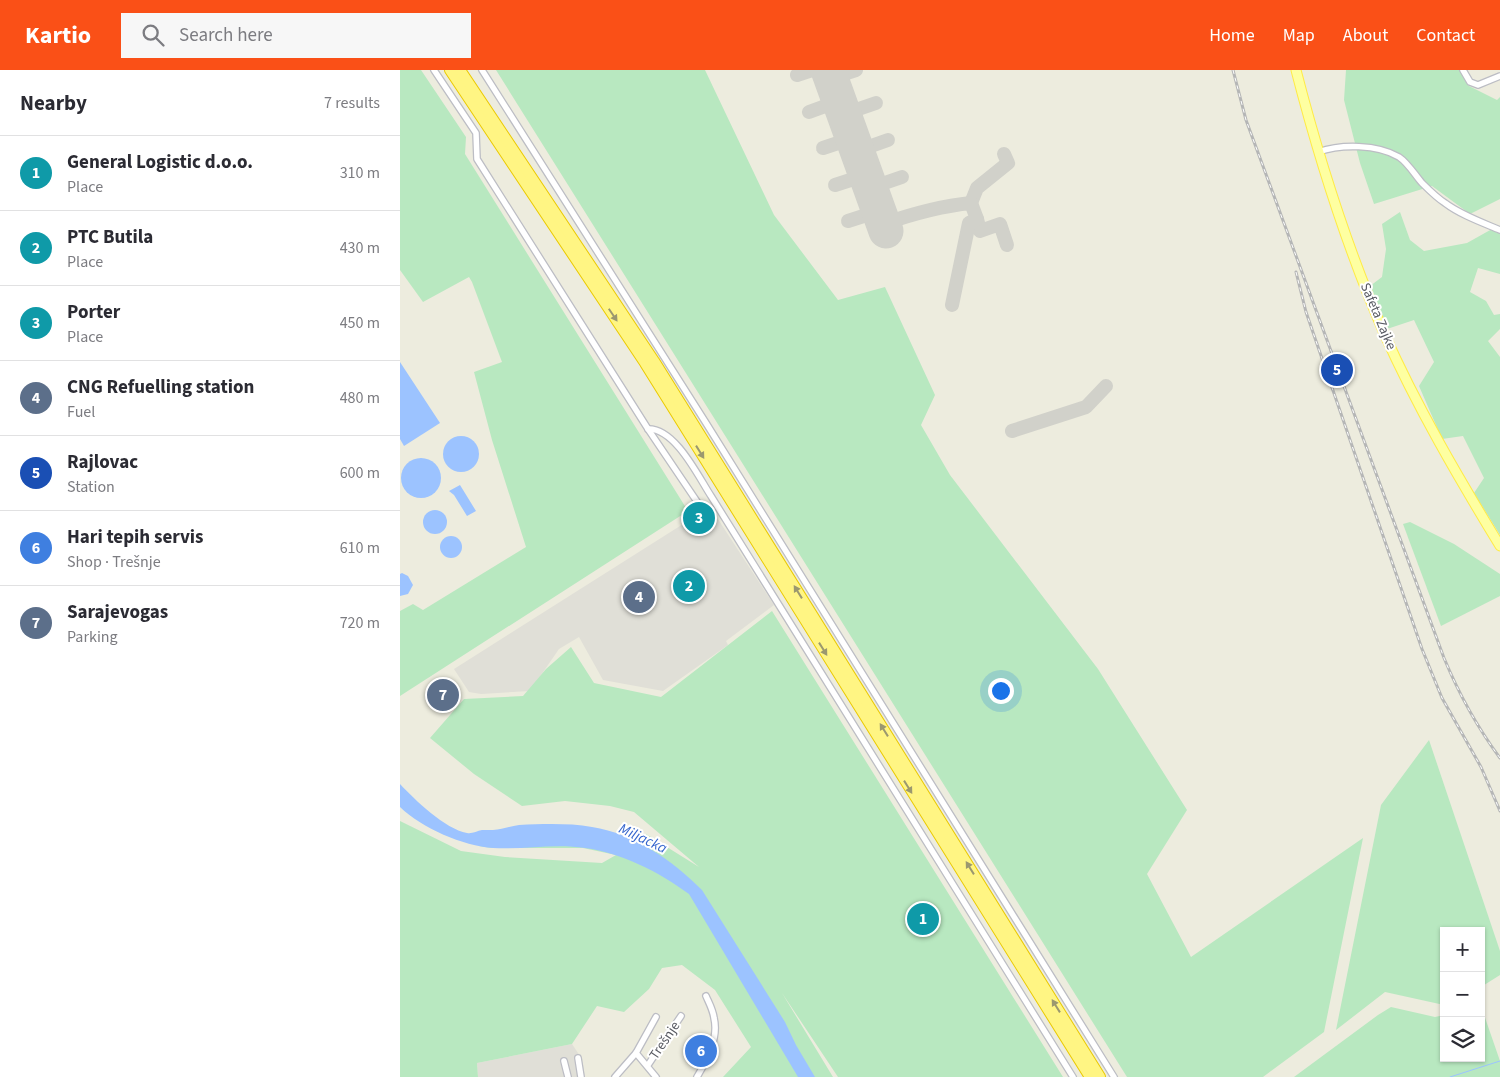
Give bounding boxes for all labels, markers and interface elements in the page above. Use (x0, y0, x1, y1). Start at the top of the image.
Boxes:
search box (121, 13, 471, 58)
text: Kartio (25, 18, 91, 53)
icon: search (139, 21, 167, 49)
text: Search here (179, 22, 273, 49)
text: Home (1209, 23, 1255, 48)
text: Map (1283, 23, 1315, 48)
text: About (1343, 23, 1388, 48)
text: Contact (1416, 23, 1475, 48)
text: Nearby (20, 88, 87, 118)
text: 7 results (324, 92, 380, 114)
text: General Logistic d.o.o. (67, 149, 253, 176)
text: 1 (32, 162, 40, 184)
text: 310 m (340, 162, 380, 184)
text: Place (67, 176, 103, 198)
text: PTC Butila (67, 224, 153, 251)
text: 2 (32, 237, 40, 259)
text: 430 m (340, 237, 380, 259)
text: Place (67, 251, 103, 273)
street label: Safeta Zajke (1355, 280, 1401, 353)
text: Porter (67, 299, 120, 326)
one-way arrow (608, 308, 618, 321)
text: 3 (32, 312, 40, 334)
text: 450 m (340, 312, 380, 334)
text: Place (67, 326, 103, 348)
pin: 5 (1321, 351, 1353, 389)
text: CNG Refuelling station (67, 374, 254, 401)
text: 4 (32, 387, 40, 409)
text: 480 m (340, 387, 380, 409)
text: Fuel (67, 401, 95, 423)
one-way arrow (696, 445, 705, 458)
text: Rajlovac (67, 449, 138, 476)
text: 5 (32, 462, 40, 484)
text: 600 m (340, 462, 380, 484)
text: Station (67, 476, 115, 498)
pin: 3 (683, 499, 715, 537)
text: Hari tepih servis (67, 524, 204, 551)
text: 6 (32, 537, 40, 559)
text: 610 m (340, 537, 380, 559)
text: Shop · Trešnje (67, 551, 161, 573)
pin: 2 (673, 567, 705, 605)
pin: 4 (623, 578, 655, 616)
one-way arrow (794, 585, 803, 598)
text: Sarajevogas (67, 599, 168, 626)
text: 7 (32, 612, 40, 634)
text: 720 m (340, 612, 380, 634)
text: Parking (67, 626, 118, 648)
one-way arrow (818, 643, 827, 656)
pin: 7 (427, 676, 459, 714)
your location (988, 678, 1014, 704)
one-way arrow (879, 723, 889, 736)
one-way arrow (904, 781, 913, 794)
water label: Miljacka (615, 818, 670, 859)
one-way arrow (965, 861, 974, 874)
pin: 1 (907, 900, 939, 938)
map controls (1440, 927, 1485, 1062)
button: + (1440, 927, 1485, 972)
button: − (1440, 972, 1485, 1017)
one-way arrow (1051, 999, 1060, 1012)
street label: Trešnje (645, 1017, 685, 1064)
button: layers (1440, 1017, 1485, 1062)
pin: 6 (685, 1032, 717, 1070)

